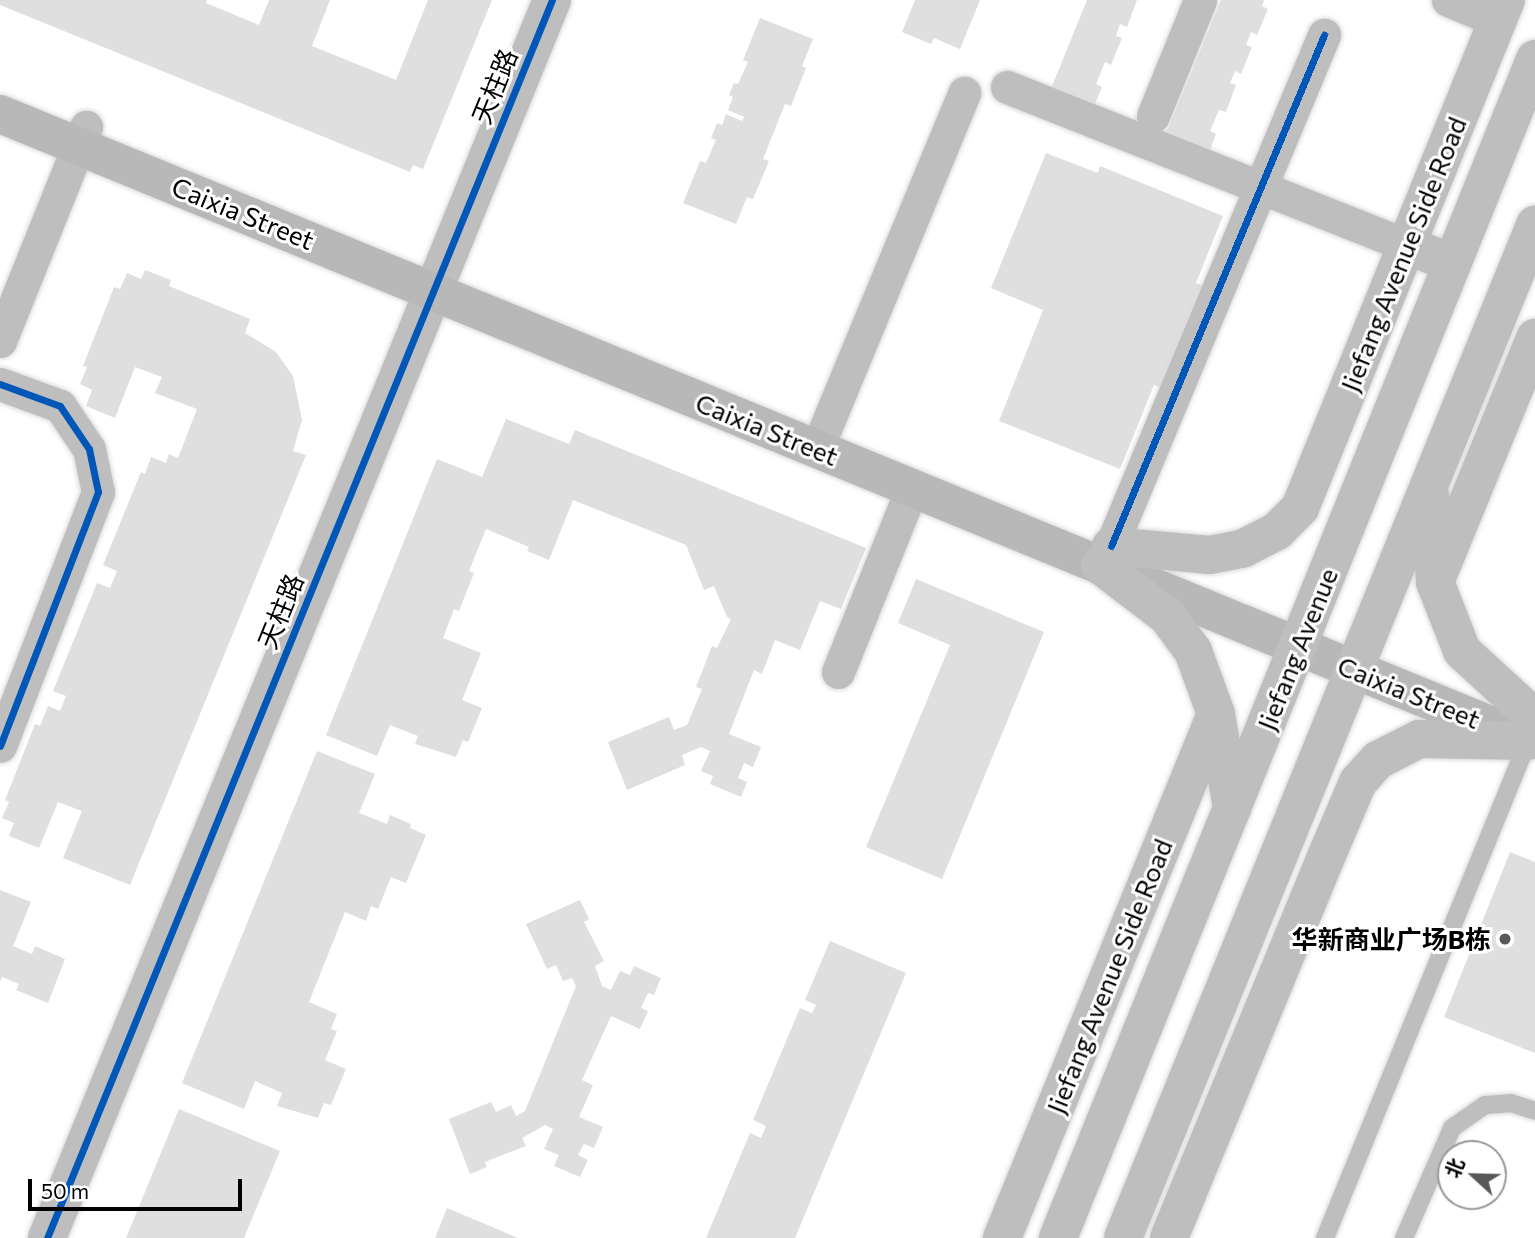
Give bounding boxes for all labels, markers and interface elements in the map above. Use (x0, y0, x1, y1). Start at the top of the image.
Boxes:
street label: 天柱路 (465, 44, 523, 128)
street label: Jiefang Avenue Side Road (1334, 112, 1472, 396)
street label: Caixia Street (167, 170, 319, 256)
street label: Caixia Street (691, 386, 843, 472)
street label: Jiefang Avenue (1250, 563, 1344, 735)
street label: 天柱路 (251, 569, 309, 653)
street label: Caixia Street (1333, 649, 1485, 735)
street label: Jiefang Avenue Side Road (1040, 834, 1178, 1118)
place label: 华新商业广场B栋 (1292, 923, 1491, 955)
marker: 华新商业广场B栋 (1497, 931, 1513, 947)
north arrow (1437, 1140, 1507, 1210)
text: 北 (1440, 1155, 1468, 1181)
scale bar (32, 1164, 245, 1208)
text: 50 m (41, 1178, 89, 1203)

